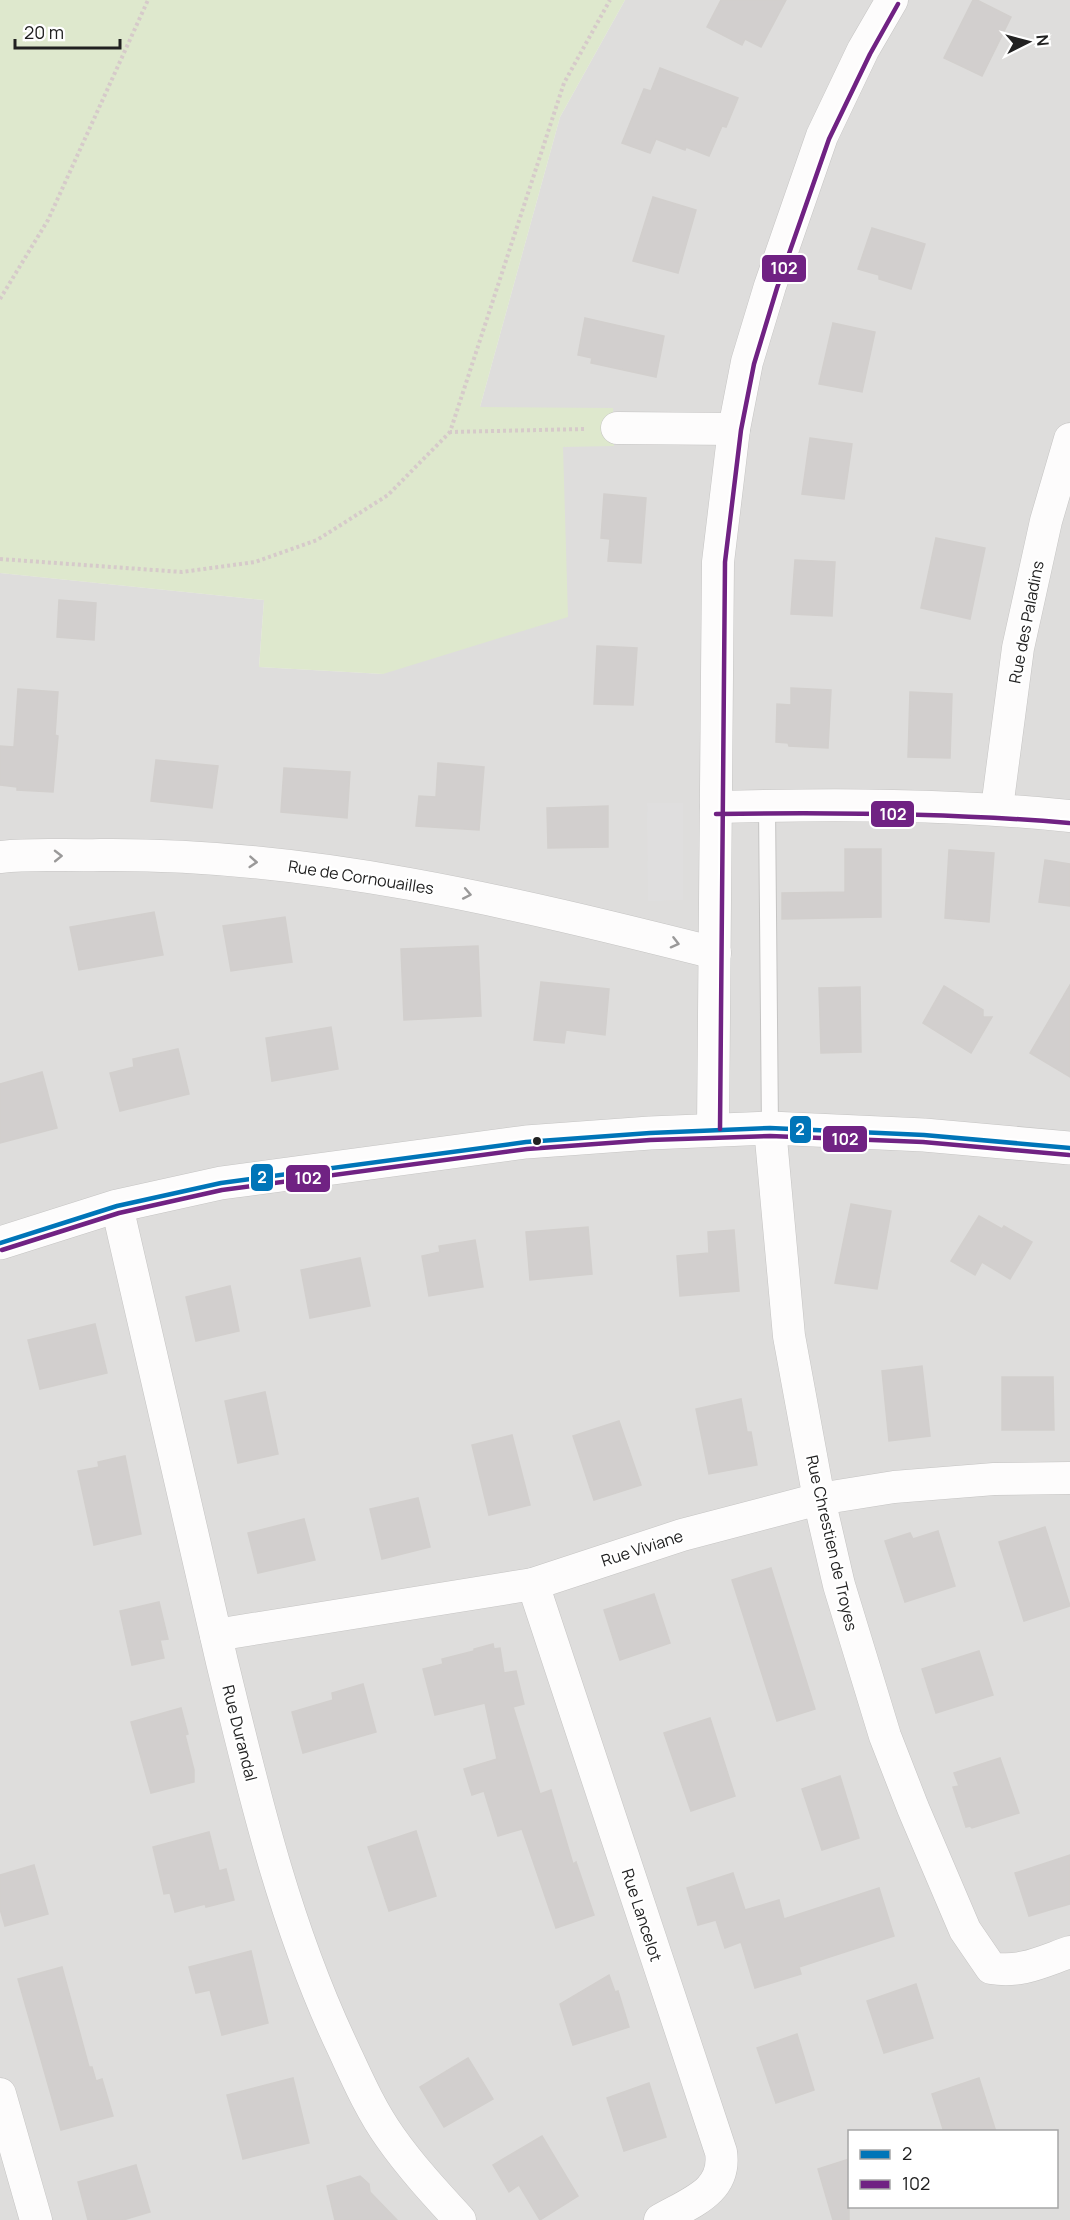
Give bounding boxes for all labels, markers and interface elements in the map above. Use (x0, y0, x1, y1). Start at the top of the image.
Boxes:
scale bar (15, 12, 120, 50)
north arrow (998, 12, 1058, 72)
text: 20 m (24, 20, 64, 44)
text: N (1031, 34, 1054, 47)
line badge: 102 (761, 254, 807, 283)
text: 102 (770, 257, 798, 279)
street label: Rue des Paladins (1003, 559, 1049, 685)
line badge: 102 (870, 800, 915, 828)
text: 102 (879, 803, 907, 825)
one-way arrow (54, 850, 63, 862)
one-way arrow (249, 855, 258, 868)
street label: Rue de Cornouailles (287, 855, 435, 899)
one-way arrow (461, 887, 471, 900)
one-way arrow (670, 936, 680, 949)
line badge: 2 (789, 1115, 812, 1144)
text: 2 (795, 1118, 805, 1140)
line badge: 102 (822, 1125, 868, 1153)
text: 102 (831, 1128, 859, 1150)
unlabelled marker (531, 1135, 543, 1147)
line badge: 2 (250, 1163, 274, 1192)
line badge: 102 (285, 1164, 331, 1193)
text: 2 (257, 1166, 267, 1188)
text: 102 (294, 1167, 322, 1189)
street label: Rue Chrestien de Troyes (801, 1453, 863, 1633)
street label: Rue Viviane (598, 1524, 686, 1572)
street label: Rue Durandal (217, 1683, 263, 1783)
street label: Rue Lancelot (617, 1866, 667, 1964)
legend (848, 2130, 1058, 2208)
text: 2 (902, 2141, 912, 2165)
text: 102 (902, 2171, 930, 2195)

